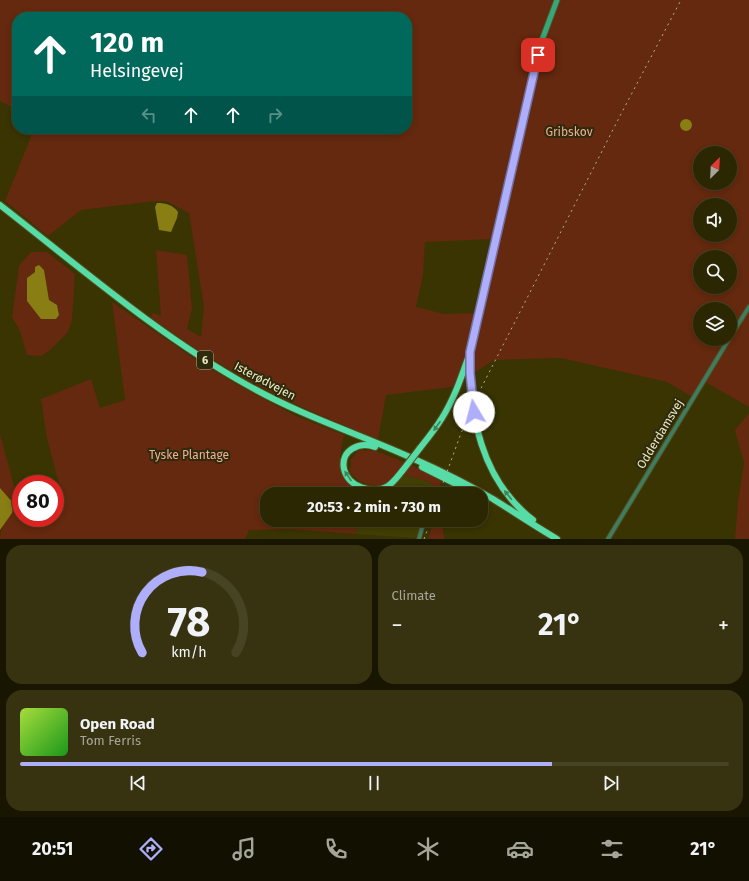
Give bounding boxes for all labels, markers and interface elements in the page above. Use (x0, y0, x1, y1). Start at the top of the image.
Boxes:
text: 120 m (90, 26, 164, 59)
icon: ahead (24, 28, 76, 80)
pin (521, 38, 555, 72)
icon: arrive (527, 44, 549, 66)
text: Helsingevej (90, 60, 184, 82)
icon: left (138, 104, 160, 126)
icon: ahead (180, 104, 202, 126)
icon: ahead (222, 104, 244, 126)
icon: right (264, 104, 286, 126)
park label: Gribskov (545, 125, 593, 139)
north arrow (693, 146, 737, 190)
map controls (693, 146, 737, 346)
button: sound (693, 198, 737, 242)
button: search (693, 250, 737, 294)
button: layers (693, 302, 737, 346)
road number: 6 (197, 351, 213, 369)
street label: Isterødvejen (232, 359, 298, 403)
position arrow (453, 391, 495, 433)
street label: Odderdamsvej (634, 397, 686, 471)
one-way arrow (433, 421, 441, 431)
park label: Tyske Plantage (149, 448, 229, 462)
one-way arrow (345, 470, 352, 482)
speed limit sign: 80 (12, 475, 64, 527)
one-way arrow (504, 490, 512, 501)
text: 20:53 · 2 min · 730 m (307, 498, 441, 516)
text: Climate (392, 588, 436, 603)
text: 78 (167, 596, 210, 646)
text: 21° (538, 607, 582, 643)
text: − (392, 612, 403, 639)
text: + (718, 612, 729, 639)
text: km/h (171, 643, 206, 660)
text: Open Road (80, 715, 155, 733)
text: Tom Ferris (80, 733, 141, 748)
icon: previous (127, 772, 149, 794)
icon: pause (363, 772, 385, 794)
icon: next (600, 772, 622, 794)
icon: directions (137, 835, 165, 863)
icon: music (230, 835, 258, 863)
icon: phone (322, 835, 350, 863)
icon: climate (414, 835, 442, 863)
icon: car (506, 835, 534, 863)
icon: filters (598, 835, 626, 863)
text: 20:51 (32, 838, 73, 860)
text: 21° (690, 838, 717, 860)

